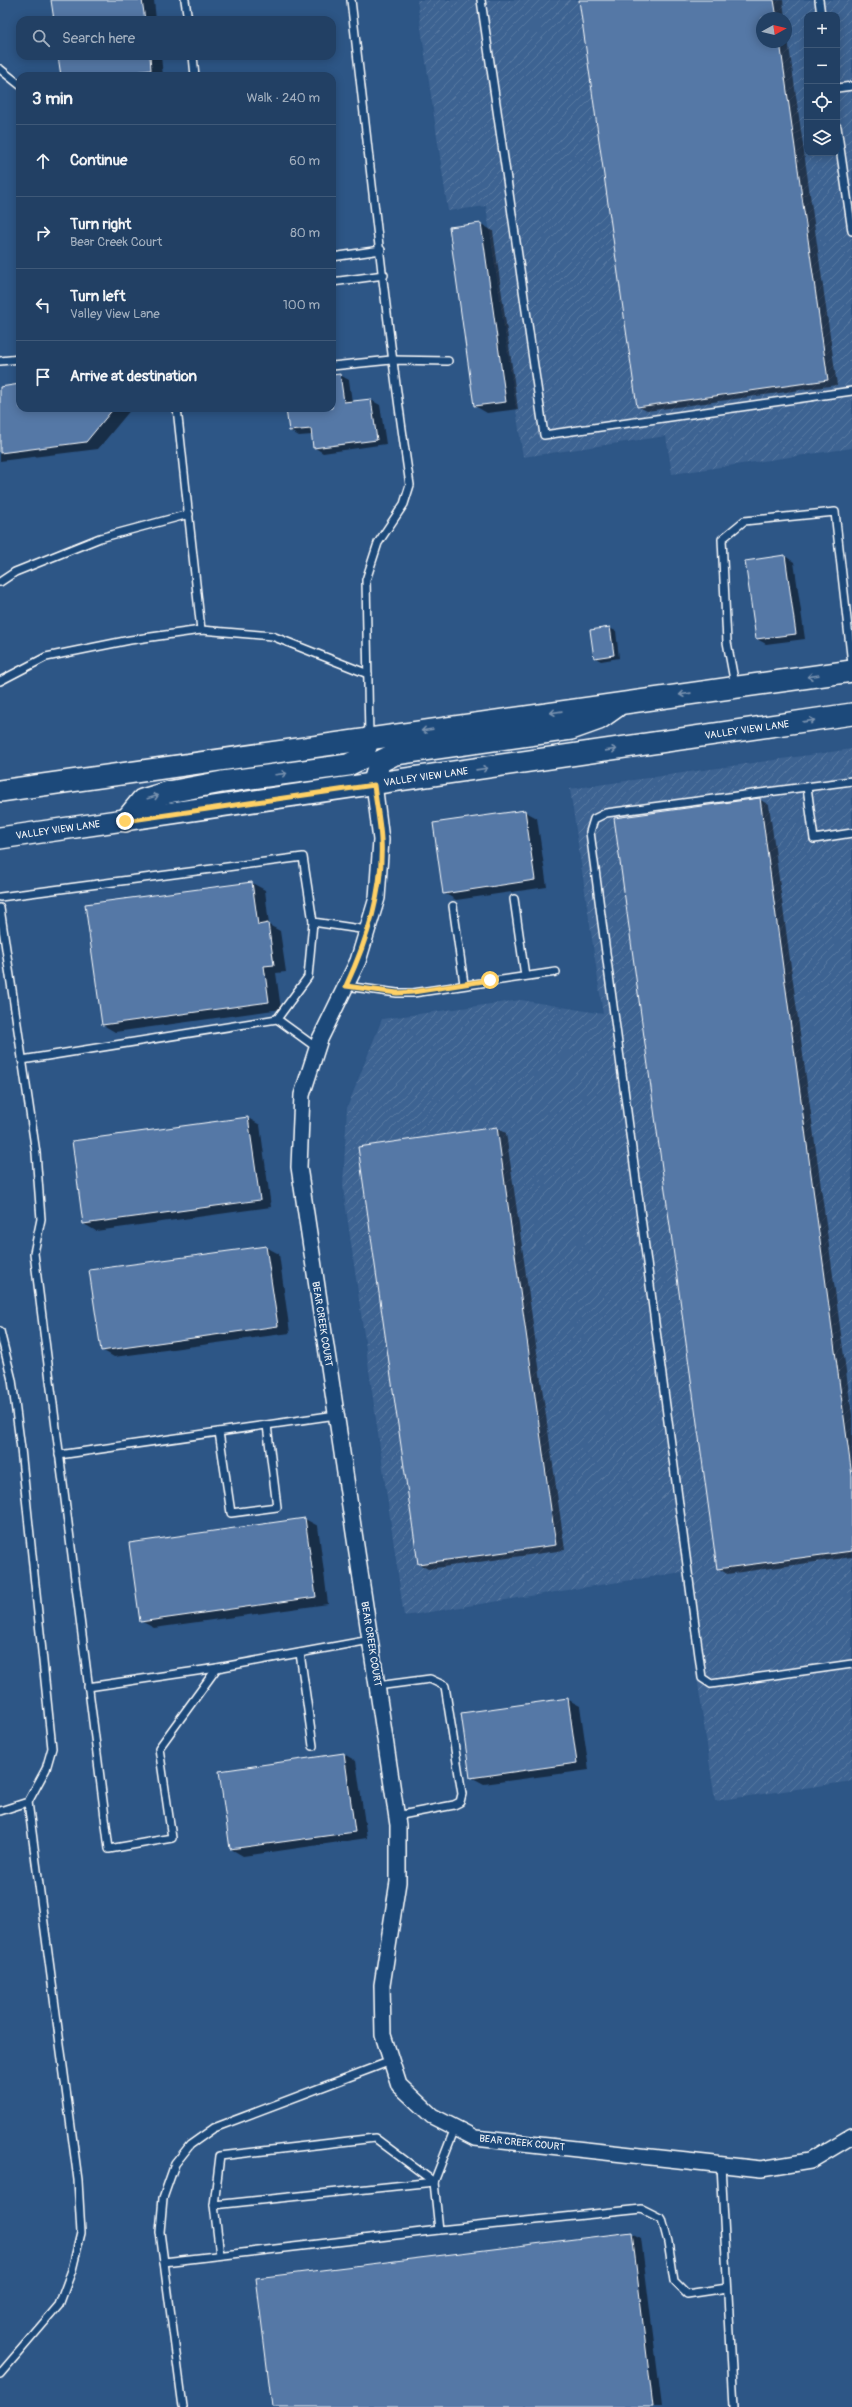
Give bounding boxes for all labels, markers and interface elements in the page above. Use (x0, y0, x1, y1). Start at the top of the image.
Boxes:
north arrow (756, 12, 792, 48)
map controls (804, 12, 840, 156)
button: + (804, 12, 840, 48)
search box (16, 16, 336, 60)
icon: search (30, 27, 52, 49)
text: Search here (62, 29, 135, 48)
button: − (804, 48, 840, 84)
button: locate (804, 84, 840, 120)
text: 3 min (32, 88, 73, 109)
text: Walk · 240 m (246, 90, 320, 106)
button: layers (804, 120, 840, 156)
icon: ahead (32, 150, 54, 172)
text: Continue (70, 151, 128, 170)
text: 60 m (289, 153, 320, 169)
text: Turn right (70, 215, 131, 234)
icon: right (32, 222, 54, 244)
text: 80 m (290, 225, 320, 241)
text: Bear Creek Court (70, 234, 162, 250)
text: Turn left (70, 287, 126, 306)
icon: left (32, 294, 54, 316)
text: 100 m (283, 297, 320, 313)
text: Valley View Lane (70, 306, 160, 322)
icon: arrive (32, 366, 54, 388)
text: Arrive at destination (70, 367, 197, 386)
one-way arrow (807, 672, 820, 680)
one-way arrow (679, 690, 692, 698)
one-way arrow (550, 708, 563, 716)
one-way arrow (802, 717, 815, 725)
street label: VALLEY VIEW LANE (704, 718, 790, 742)
one-way arrow (421, 726, 434, 734)
one-way arrow (604, 746, 617, 754)
street label: VALLEY VIEW LANE (383, 765, 469, 789)
one-way arrow (475, 765, 488, 773)
one-way arrow (274, 770, 287, 778)
one-way arrow (147, 793, 160, 800)
route end (116, 812, 134, 830)
street label: VALLEY VIEW LANE (15, 818, 101, 842)
route start (481, 971, 499, 989)
street label: BEAR CREEK COURT (309, 1281, 335, 1368)
street label: BEAR CREEK COURT (358, 1601, 384, 1688)
street label: BEAR CREEK COURT (479, 2133, 566, 2154)

